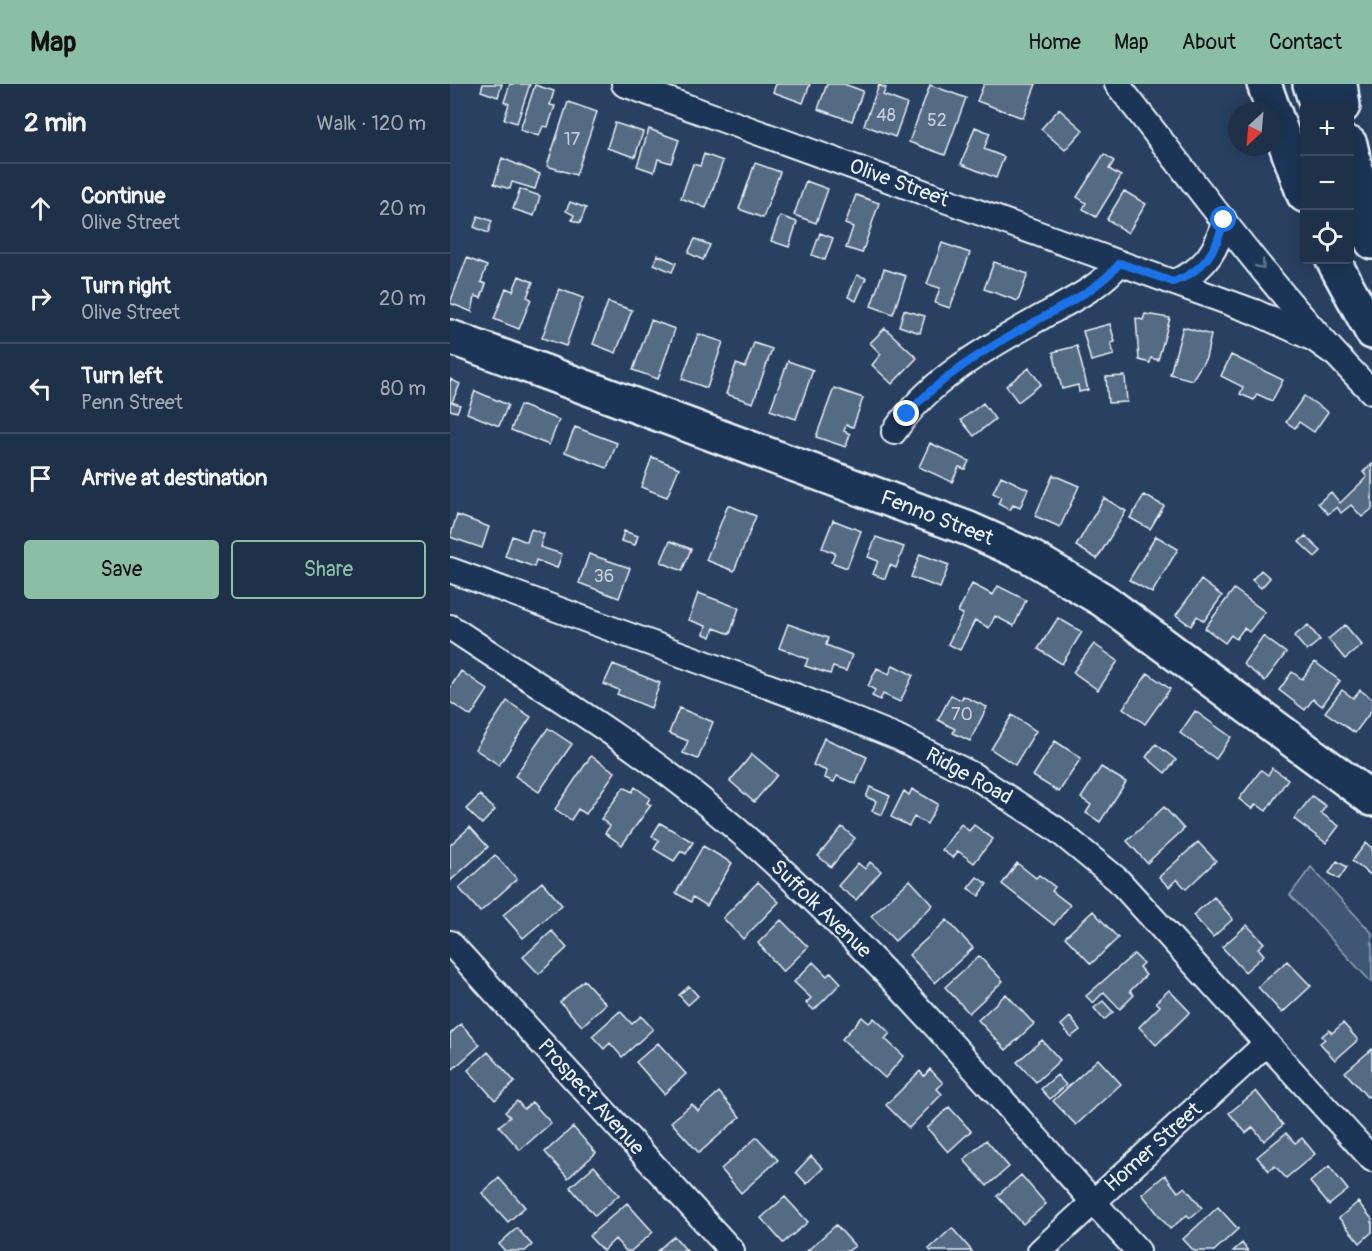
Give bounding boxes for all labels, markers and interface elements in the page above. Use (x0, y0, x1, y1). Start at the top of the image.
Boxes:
text: Map (30, 25, 76, 60)
text: Home (1028, 29, 1081, 56)
text: Map (1114, 29, 1149, 56)
text: About (1182, 29, 1236, 56)
text: Contact (1269, 29, 1342, 56)
north arrow (1228, 102, 1282, 156)
map controls (1300, 102, 1354, 264)
button: + (1300, 102, 1354, 156)
house number: 48 (876, 104, 896, 127)
text: 2 min (24, 107, 86, 139)
house number: 52 (927, 109, 947, 132)
text: Walk · 120 m (317, 111, 426, 136)
house number: 17 (564, 128, 581, 151)
street label: Olive Street (846, 153, 953, 214)
button: − (1300, 156, 1354, 210)
text: Continue (81, 182, 165, 210)
icon: ahead (24, 192, 57, 225)
text: 20 m (379, 196, 426, 221)
route start (1210, 206, 1236, 232)
text: Olive Street (81, 210, 180, 235)
button: locate (1300, 210, 1354, 264)
one-way arrow (1254, 258, 1265, 269)
text: Turn right (81, 272, 171, 300)
icon: right (24, 282, 57, 315)
text: 20 m (379, 286, 426, 311)
text: Olive Street (81, 300, 180, 325)
text: Turn left (81, 362, 163, 390)
icon: left (24, 372, 57, 405)
text: 80 m (380, 376, 426, 401)
text: Penn Street (81, 390, 183, 415)
route end (893, 400, 919, 426)
icon: arrive (24, 462, 57, 495)
text: Arrive at destination (81, 464, 267, 492)
street label: Fenno Street (877, 484, 998, 552)
button: Save (24, 540, 219, 599)
button: Share (231, 540, 426, 599)
house number: 36 (594, 565, 614, 588)
house number: 70 (951, 703, 973, 726)
street label: Ridge Road (921, 741, 1017, 811)
street label: Suffolk Avenue (765, 854, 878, 965)
street label: Prospect Avenue (532, 1033, 651, 1161)
street label: Homer Street (1099, 1096, 1208, 1198)

